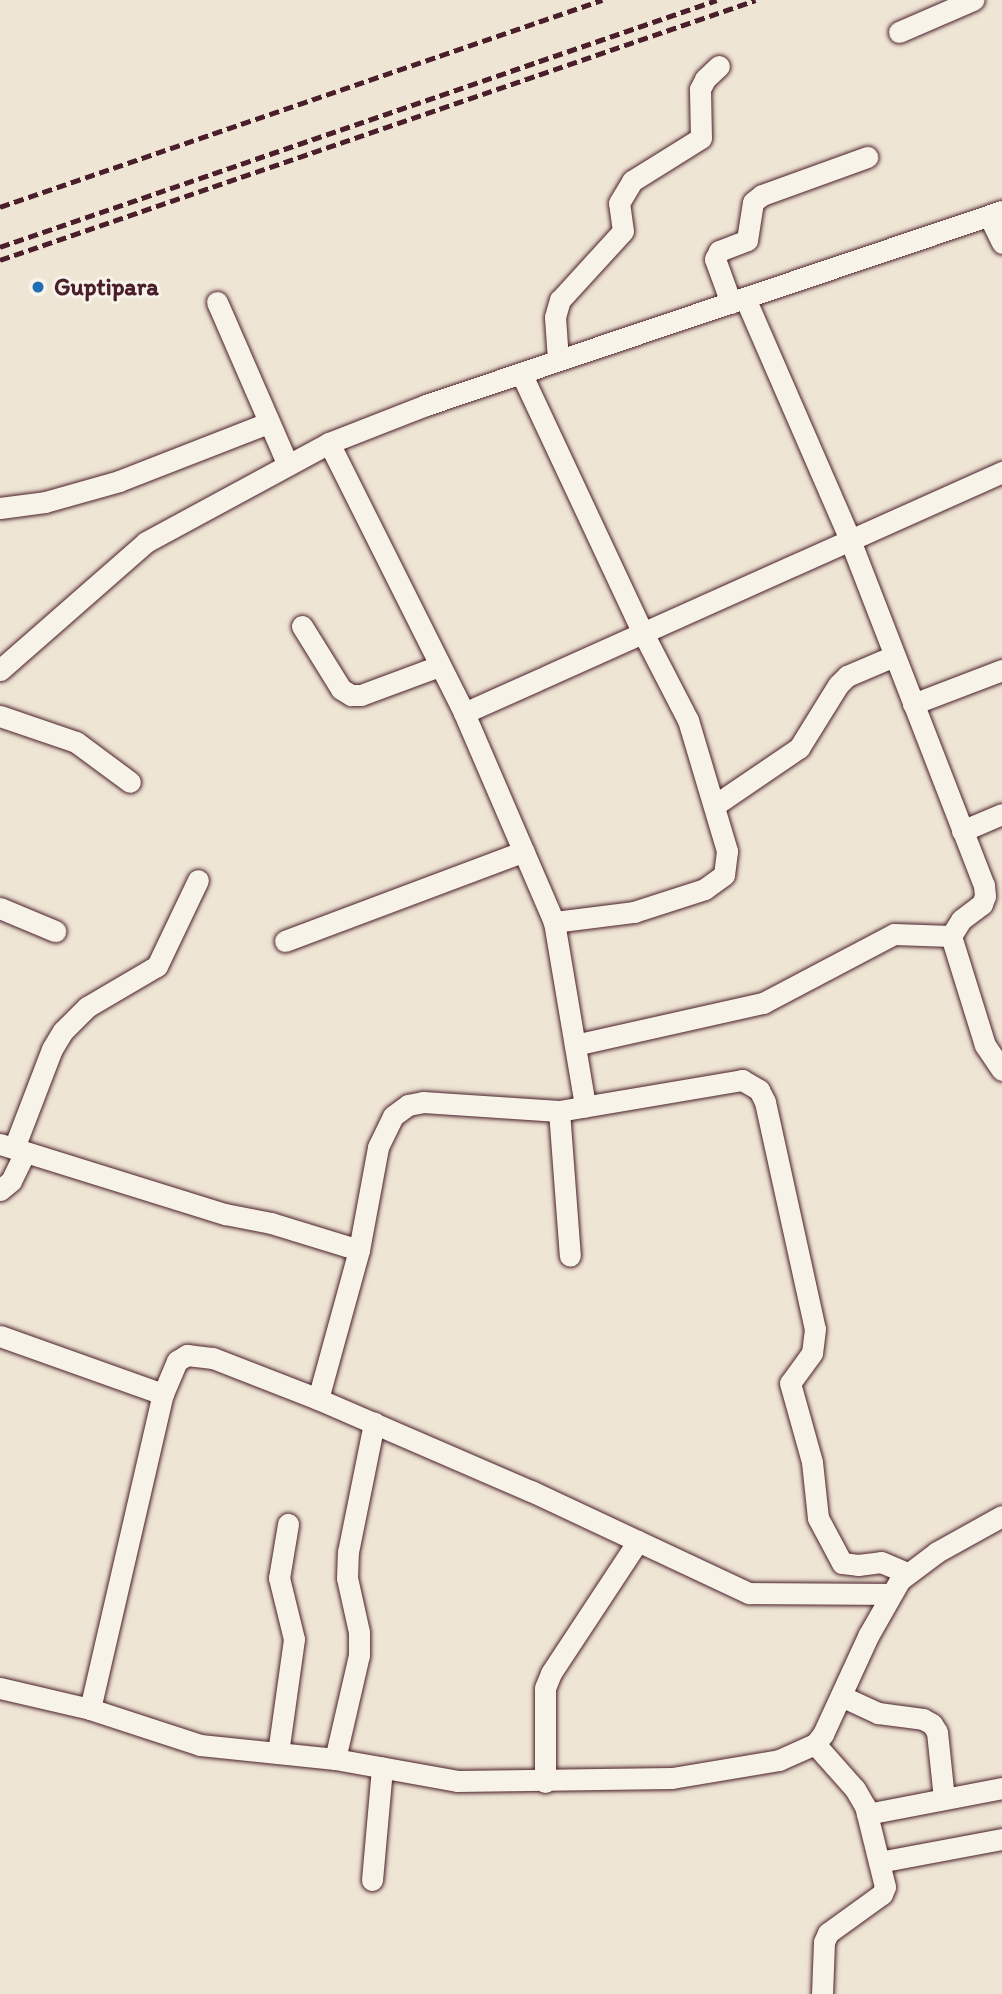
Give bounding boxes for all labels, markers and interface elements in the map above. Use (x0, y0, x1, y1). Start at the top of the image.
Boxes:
place label: Guptipara (54, 273, 159, 301)
marker: Guptipara (28, 277, 48, 297)

